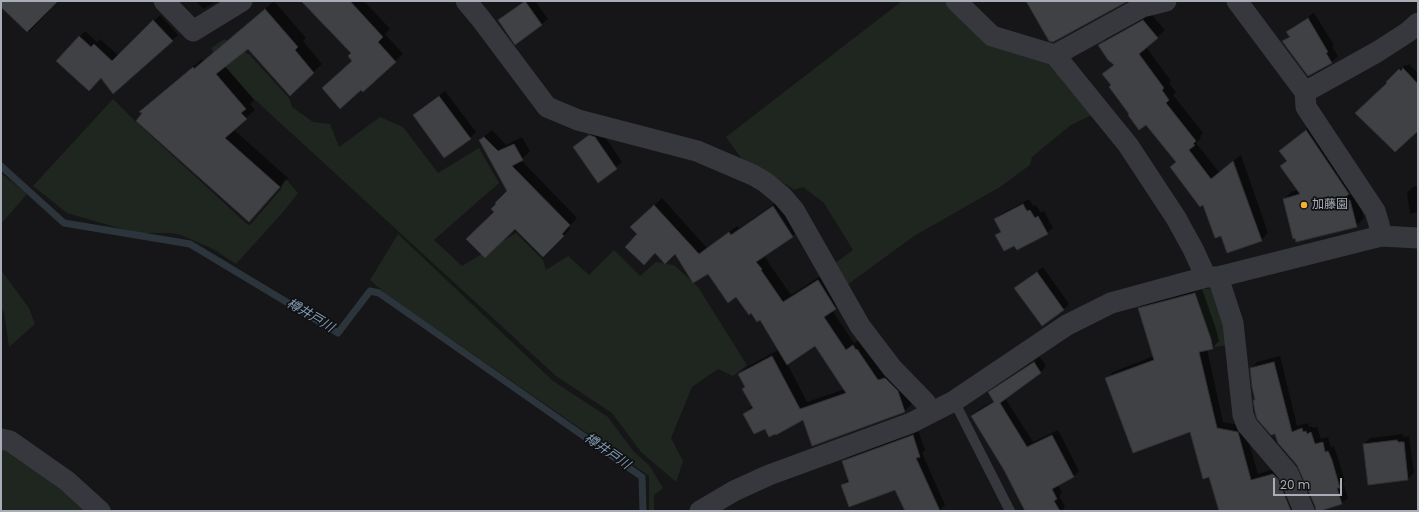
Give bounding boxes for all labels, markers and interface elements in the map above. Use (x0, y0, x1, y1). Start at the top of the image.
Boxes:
place label: 加藤園 (1312, 198, 1348, 212)
marker: 加藤園 (1299, 200, 1309, 210)
water label: 樽井戸川 (284, 296, 336, 336)
water label: 樽井戸川 (581, 431, 633, 473)
scale bar (1275, 470, 1344, 496)
text: 20 m (1280, 476, 1310, 493)

